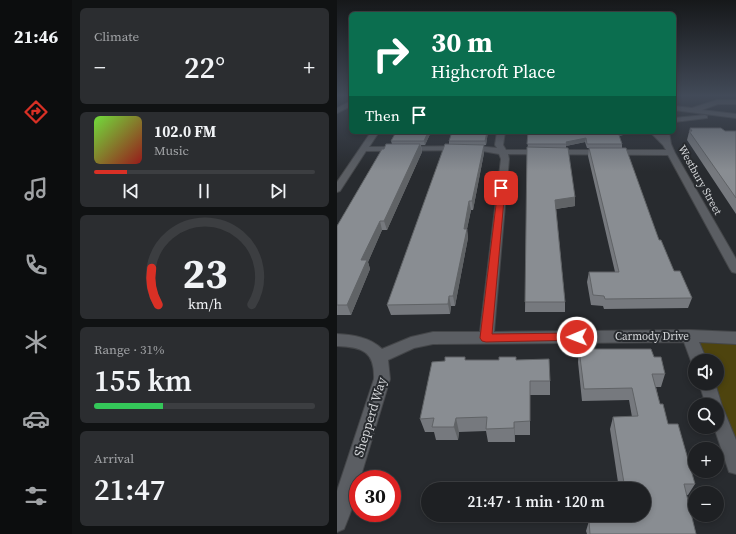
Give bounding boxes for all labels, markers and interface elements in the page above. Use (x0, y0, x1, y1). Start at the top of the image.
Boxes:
text: 30 m (431, 23, 493, 61)
text: 21:46 (14, 24, 58, 49)
text: Climate (94, 28, 139, 45)
icon: right (365, 28, 417, 80)
text: 22° (184, 47, 225, 88)
text: − (94, 52, 106, 82)
text: + (303, 52, 315, 82)
text: Highcroft Place (431, 59, 555, 84)
icon: directions (22, 98, 50, 126)
icon: arrive (408, 104, 430, 126)
text: Then (365, 105, 400, 126)
text: 102.0 FM (154, 121, 216, 142)
text: Music (154, 142, 189, 159)
street label: Westbury Street (675, 142, 726, 218)
pin (484, 171, 518, 205)
icon: music (22, 175, 50, 203)
icon: arrive (490, 177, 512, 199)
icon: previous (120, 180, 142, 202)
icon: pause (193, 180, 215, 202)
icon: next (267, 180, 289, 202)
text: 23 (182, 245, 227, 302)
icon: phone (22, 251, 50, 279)
text: km/h (188, 294, 222, 314)
position arrow (556, 316, 598, 358)
icon: climate (22, 328, 50, 356)
street label: Carmody Drive (615, 329, 689, 344)
text: Range · 31% (94, 341, 165, 358)
map controls (688, 354, 724, 522)
button: sound (688, 354, 724, 390)
text: 155 km (94, 360, 192, 401)
street label: Shepperd Way (350, 375, 390, 459)
button: search (688, 398, 724, 434)
icon: car (22, 405, 50, 433)
button: + (688, 442, 724, 478)
text: Arrival (94, 450, 134, 467)
text: 21:47 (94, 469, 165, 510)
speed limit sign: 30 (349, 470, 401, 522)
icon: filters (22, 482, 50, 510)
button: − (688, 486, 724, 522)
text: 21:47 · 1 min · 120 m (468, 491, 604, 512)

